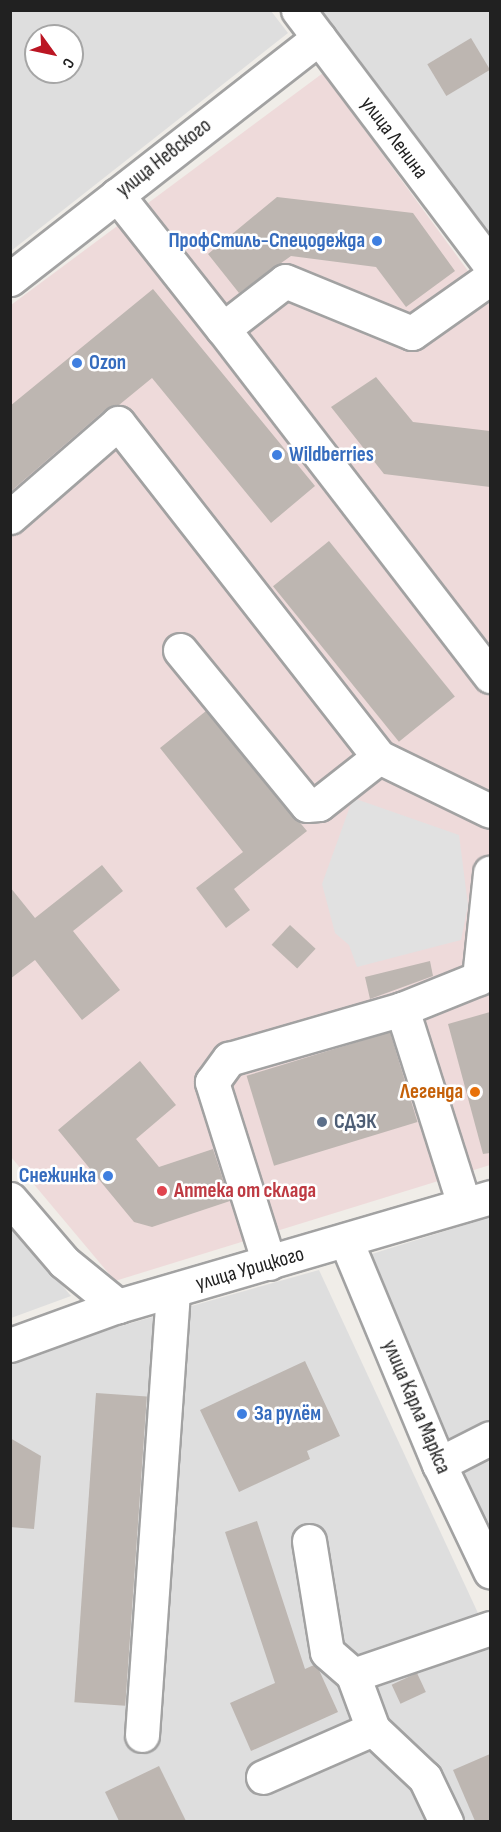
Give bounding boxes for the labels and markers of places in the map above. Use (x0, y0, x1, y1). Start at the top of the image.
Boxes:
place label: ПрофСтиль-Спецодежда (168, 228, 365, 254)
marker: ПрофСтиль-Спецодежда (370, 234, 384, 248)
place label: Ozon (89, 350, 126, 376)
marker: Ozon (70, 356, 84, 370)
place label: Wildberries (289, 442, 374, 468)
marker: Wildberries (270, 448, 284, 462)
place label: Легенда (400, 1079, 463, 1105)
marker: Легенда (468, 1085, 482, 1099)
place label: СДЭК (334, 1109, 376, 1135)
marker: СДЭК (315, 1115, 329, 1129)
place label: Снежинка (19, 1163, 96, 1189)
marker: Снежинка (101, 1169, 115, 1183)
place label: Аптека от склада (174, 1178, 316, 1204)
marker: Аптека от склада (155, 1184, 169, 1198)
place label: За рулём (254, 1401, 321, 1427)
marker: За рулём (235, 1407, 249, 1421)

